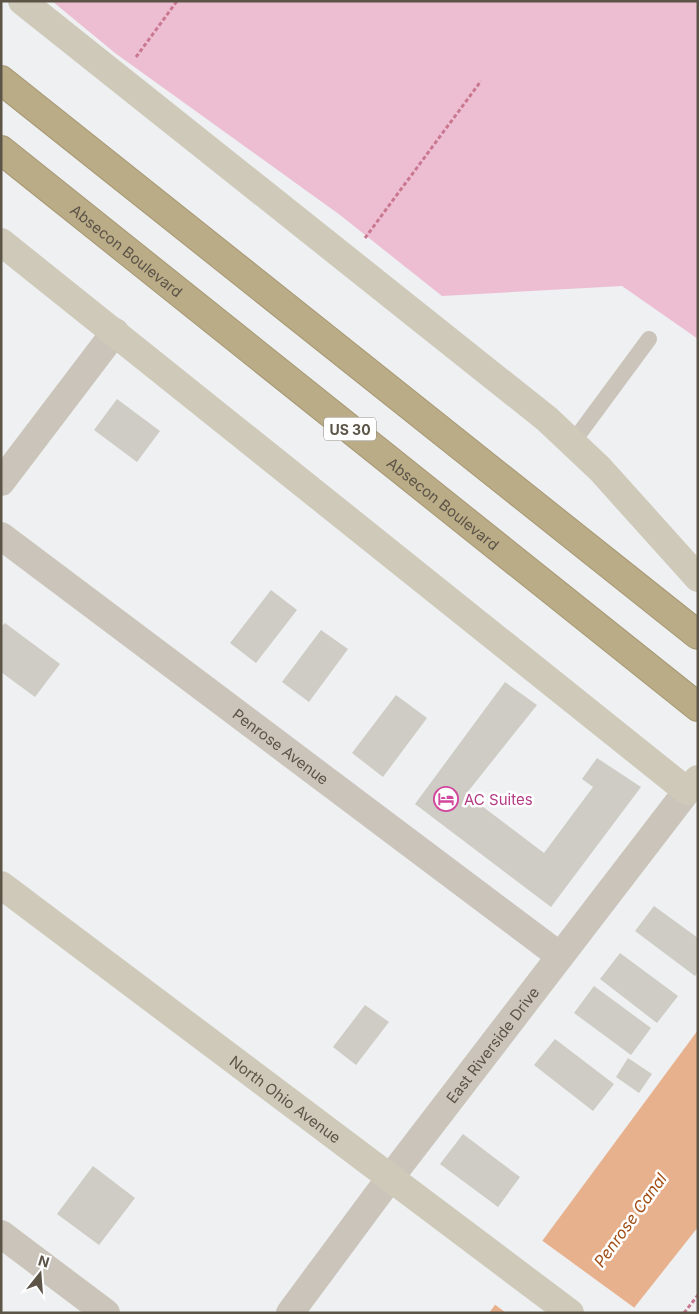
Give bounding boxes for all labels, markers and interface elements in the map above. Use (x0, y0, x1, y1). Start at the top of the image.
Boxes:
street label: Absecon Boulevard (67, 200, 187, 301)
road number: US 30 (324, 418, 376, 440)
street label: Absecon Boulevard (383, 453, 503, 554)
street label: Penrose Avenue (229, 704, 333, 788)
hotel icon: AC Suites (433, 786, 459, 812)
place label: AC Suites (464, 790, 533, 809)
street label: East Riverside Drive (442, 983, 543, 1107)
street label: North Ohio Avenue (226, 1051, 345, 1147)
water label: Penrose Canal (589, 1169, 671, 1271)
north arrow (15, 1249, 65, 1299)
text: N (36, 1251, 52, 1271)

